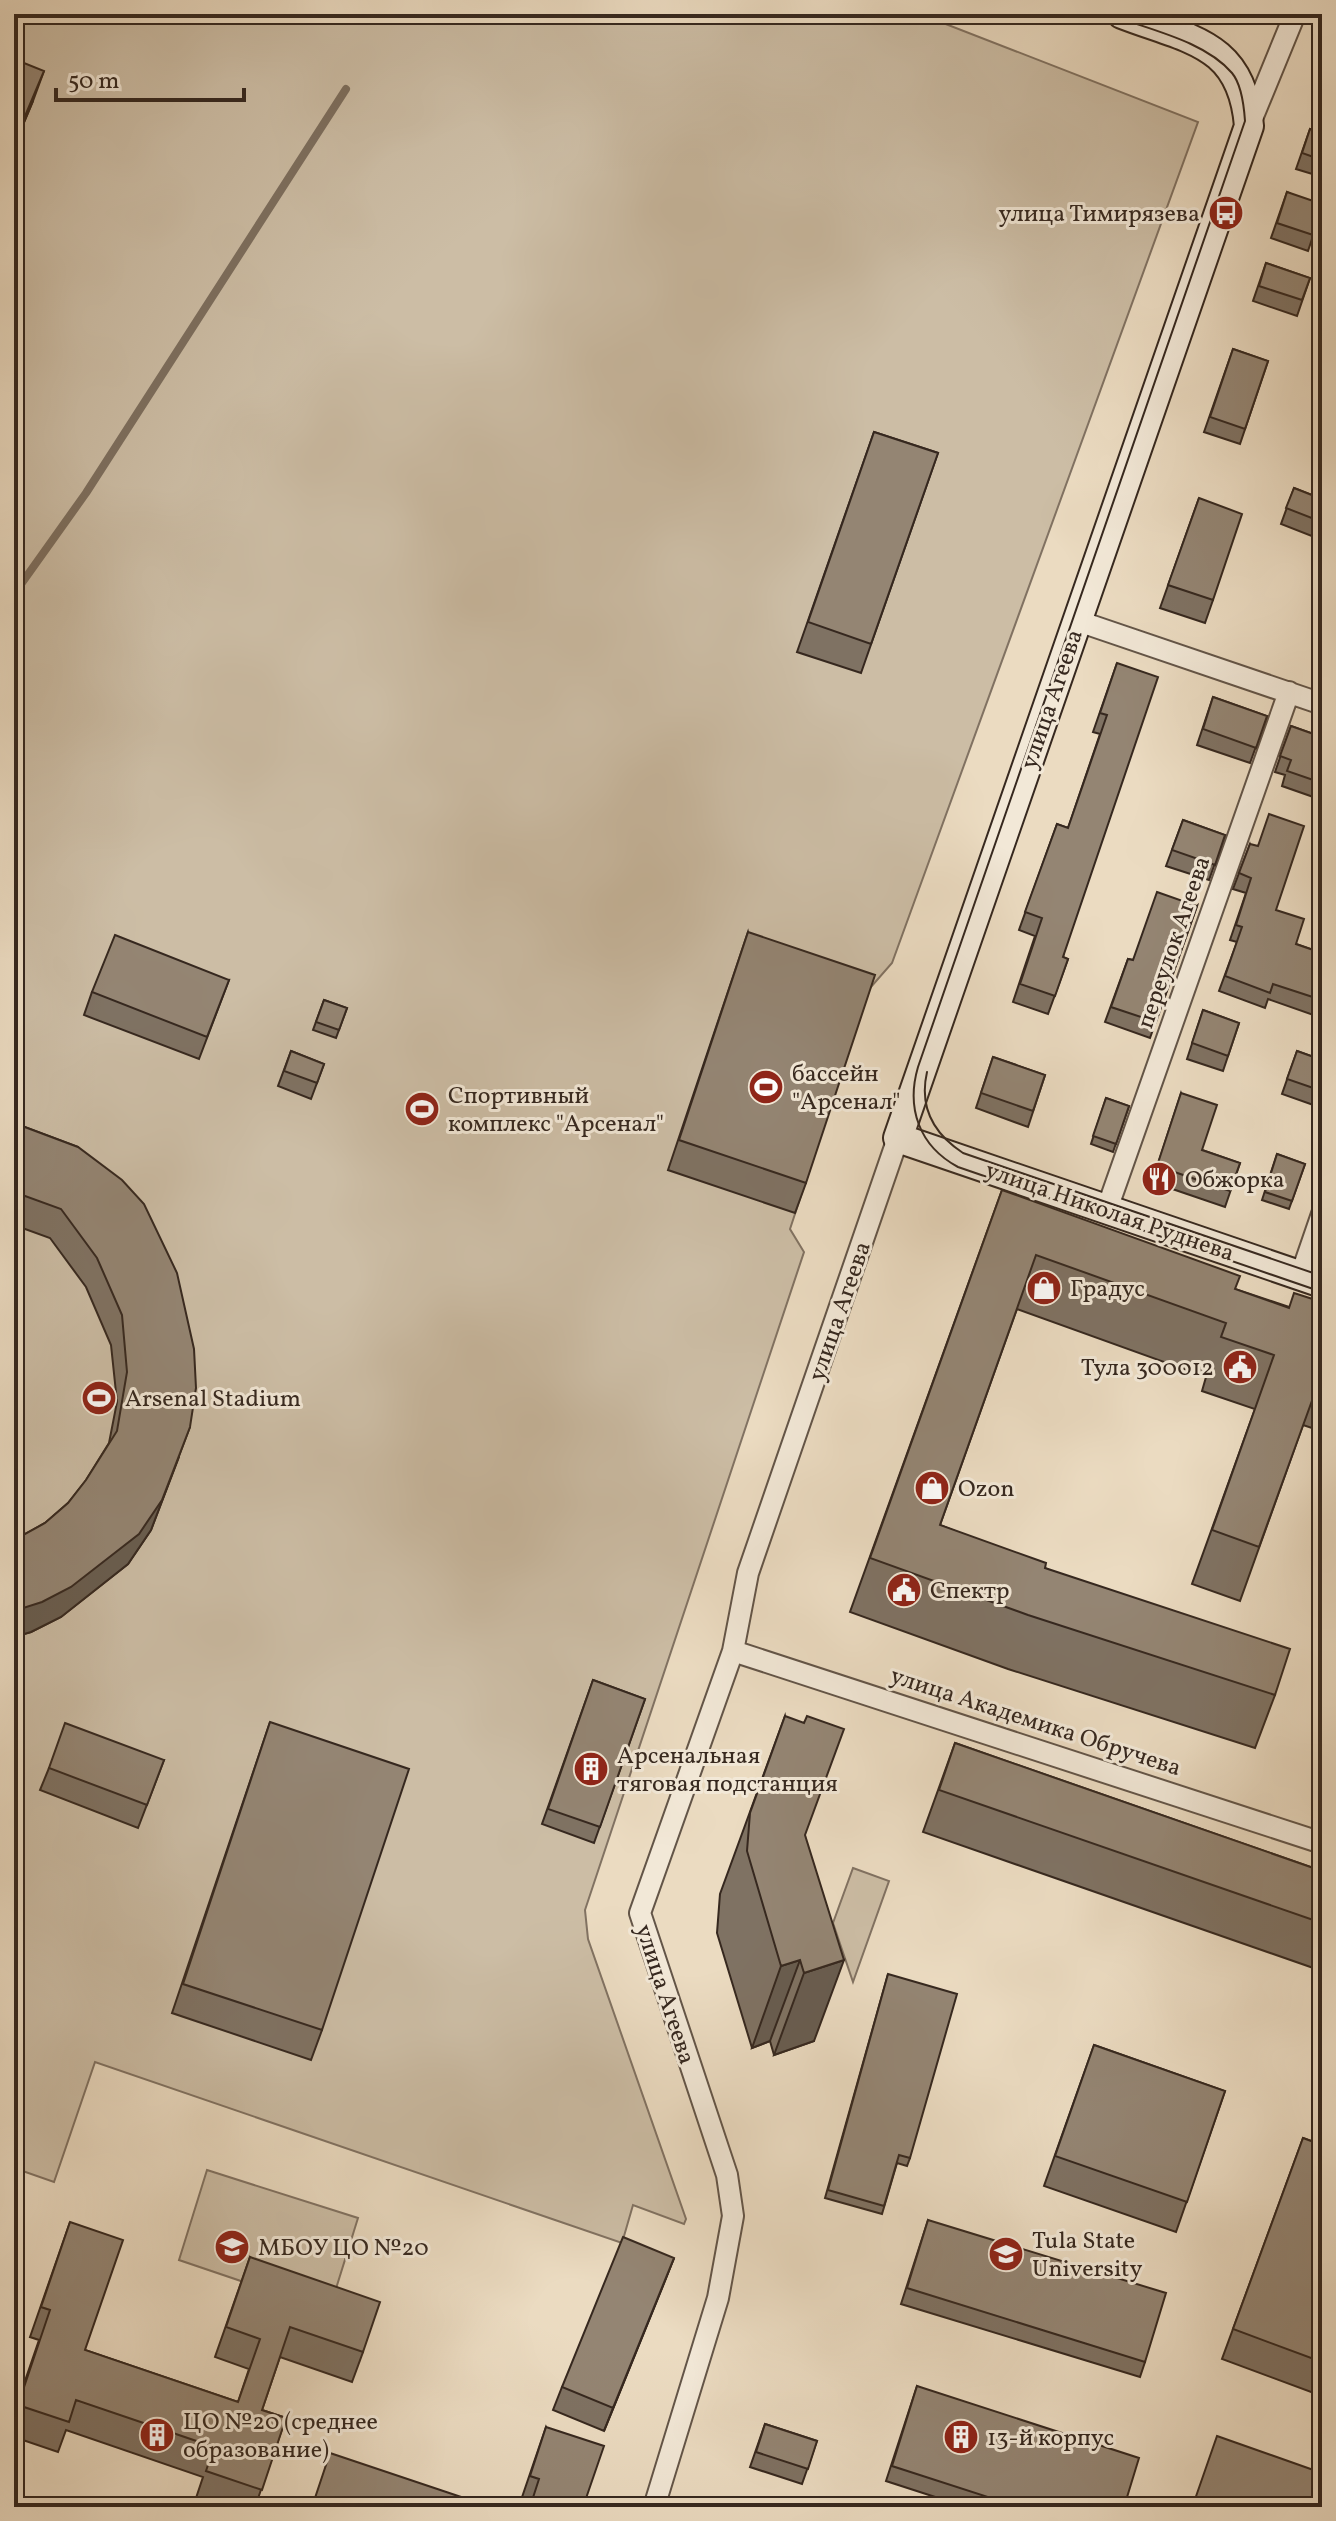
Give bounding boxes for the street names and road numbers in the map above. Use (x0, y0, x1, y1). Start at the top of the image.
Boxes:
street label: улица Агеева (1013, 625, 1093, 774)
street label: переулок Агеева (1130, 852, 1220, 1033)
street label: улица Николая Руднева (980, 1154, 1239, 1272)
street label: улица Агеева (801, 1237, 881, 1386)
street label: улица Академика Обручева (885, 1660, 1185, 1786)
street label: улица Агеева (625, 1920, 703, 2069)

